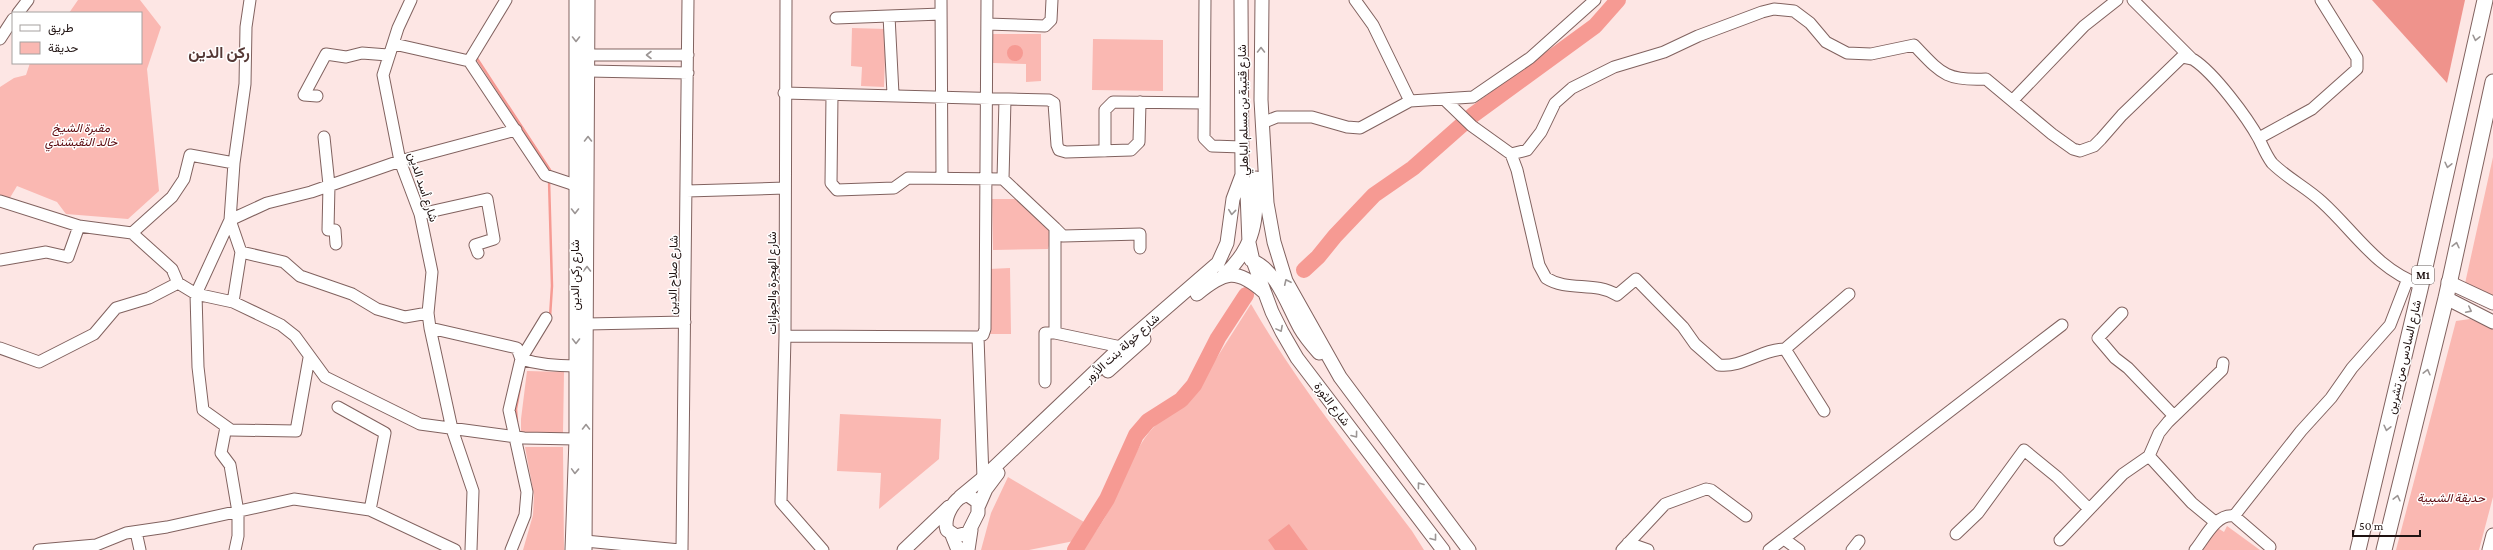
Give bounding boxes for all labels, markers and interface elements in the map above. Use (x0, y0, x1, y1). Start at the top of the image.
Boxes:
legend (12, 12, 142, 64)
text: طريق (48, 21, 74, 36)
one-way arrow (2473, 35, 2481, 41)
one-way arrow (572, 36, 580, 42)
text: حديقة (48, 41, 78, 55)
district label: ركن الدين (188, 44, 250, 63)
street label: شارع قتيبة بن مسلم الباهلي (1235, 44, 1254, 176)
one-way arrow (1257, 47, 1265, 53)
one-way arrow (646, 51, 652, 59)
park label: مقبرة الشيخ خالد النقبشندي (45, 121, 118, 152)
one-way arrow (584, 136, 592, 142)
street label: شارع أسد الدين (403, 150, 441, 224)
one-way arrow (2444, 162, 2452, 168)
one-way arrow (571, 208, 579, 214)
one-way arrow (1227, 209, 1236, 215)
street label: شارع الهجرة والجوازات (765, 232, 781, 334)
street label: شارع صلاح الدين (665, 235, 683, 315)
street label: شارع ركن الدين (568, 239, 584, 311)
one-way arrow (2452, 242, 2460, 249)
one-way arrow (583, 266, 591, 272)
road number: M1 (2412, 266, 2434, 284)
one-way arrow (1284, 279, 1292, 286)
street label: شارع السادس من تشرين (2384, 299, 2426, 416)
one-way arrow (2465, 305, 2473, 312)
street label: شارع خولة بنت الأزور (1081, 311, 1164, 387)
one-way arrow (1276, 324, 1283, 332)
one-way arrow (571, 338, 580, 344)
one-way arrow (2423, 369, 2431, 375)
street label: شارع الثورة (1309, 379, 1353, 430)
one-way arrow (582, 424, 590, 430)
one-way arrow (2383, 425, 2391, 431)
one-way arrow (1350, 430, 1357, 437)
one-way arrow (571, 468, 579, 474)
one-way arrow (1417, 482, 1425, 489)
park label: حديقة الشبيبة (2417, 491, 2486, 505)
one-way arrow (2392, 495, 2400, 502)
scale bar (2353, 512, 2420, 538)
text: 50 m (2359, 519, 2384, 533)
one-way arrow (1429, 534, 1436, 541)

